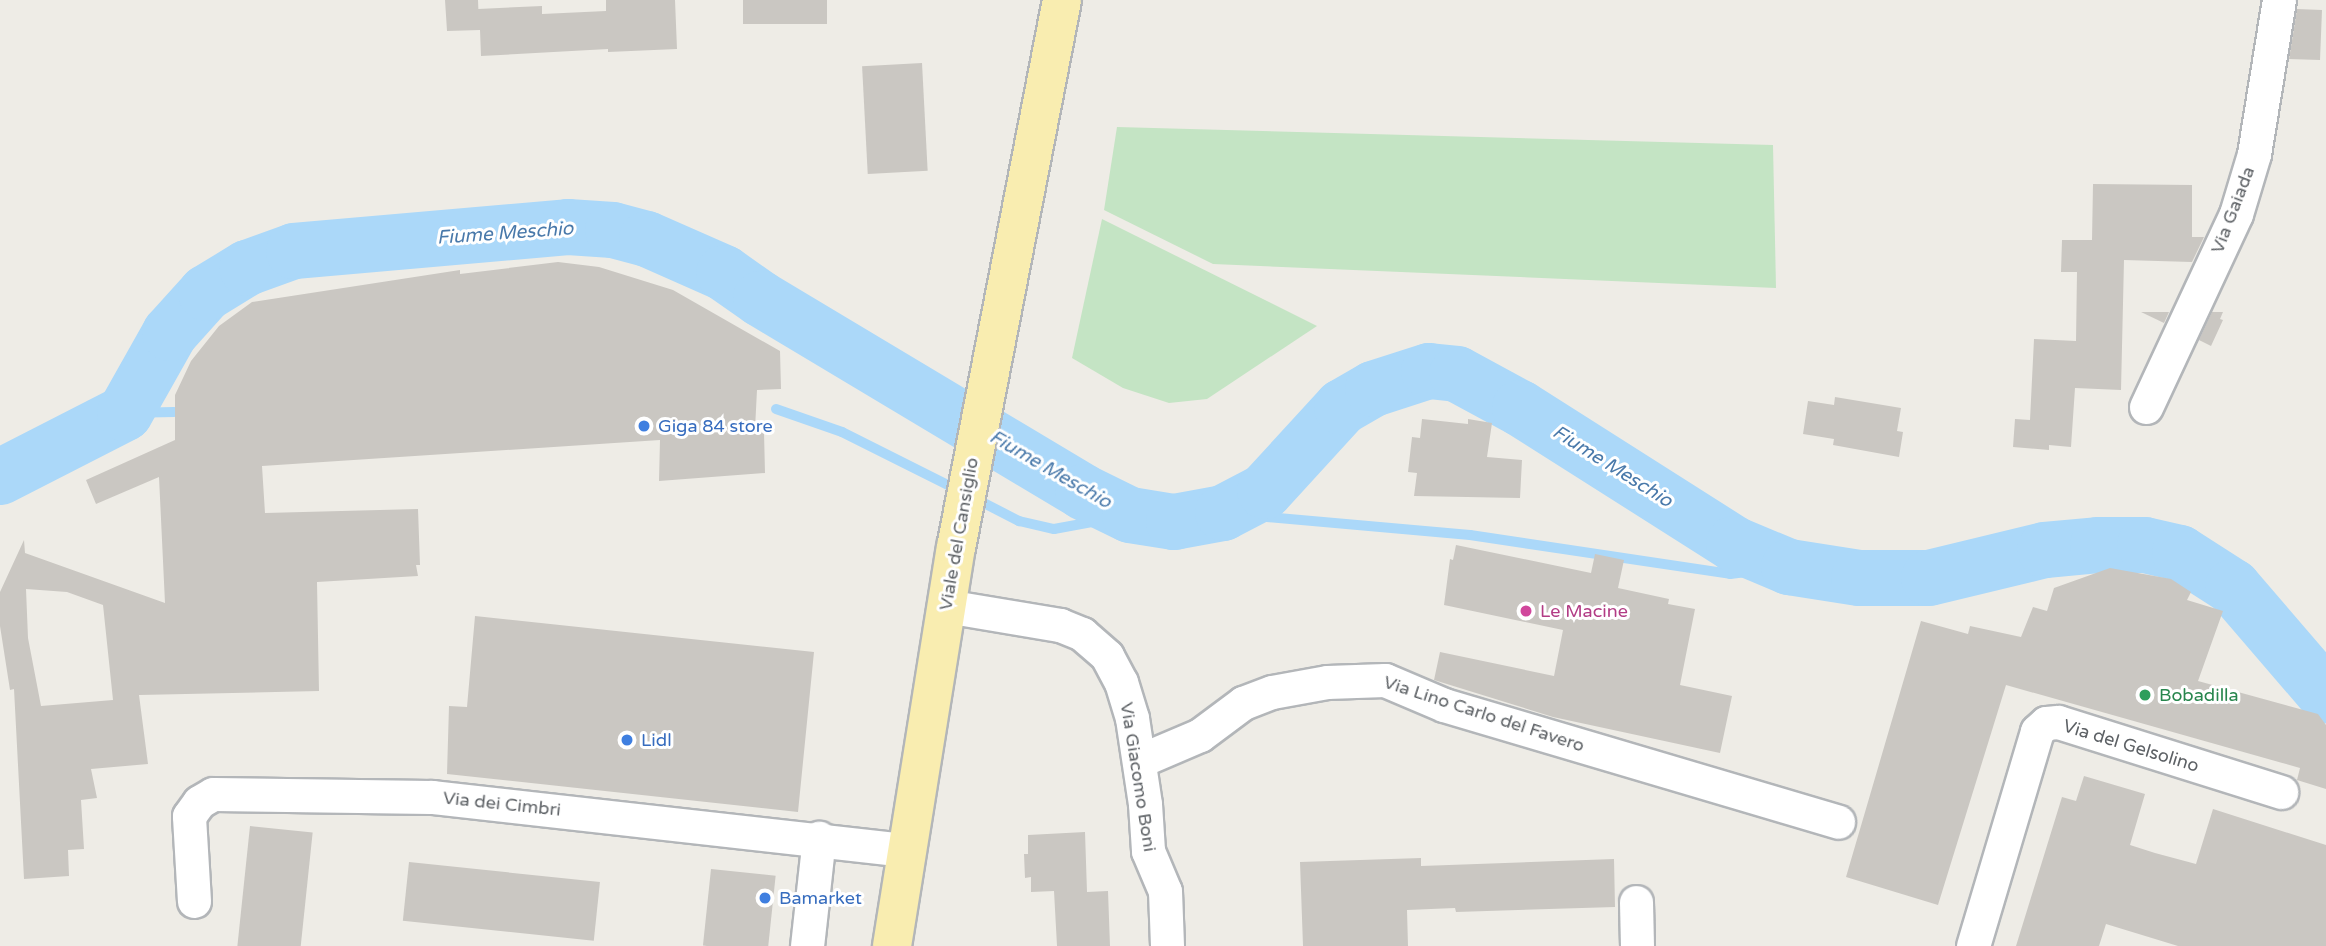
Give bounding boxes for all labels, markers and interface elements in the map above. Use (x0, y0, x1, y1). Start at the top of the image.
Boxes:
street label: Via Gaiada (2207, 163, 2259, 257)
water label: Fiume Meschio (436, 218, 574, 250)
place label: Giga 84 store (658, 415, 773, 437)
marker: Giga 84 store (636, 418, 652, 434)
water label: Fiume Meschio (1548, 421, 1676, 513)
water label: Fiume Meschio (985, 426, 1115, 514)
street label: Viale del Cansiglio (935, 456, 983, 612)
place label: Le Macine (1540, 600, 1628, 622)
marker: Le Macine (1518, 603, 1534, 619)
street label: Via Lino Carlo del Favero (1381, 671, 1587, 757)
place label: Bobadilla (2159, 684, 2239, 706)
marker: Bobadilla (2137, 687, 2153, 703)
street label: Via Giacomo Boni (1116, 701, 1160, 853)
street label: Via del Gelsolino (2060, 715, 2202, 777)
place label: Lidl (641, 729, 672, 751)
marker: Lidl (619, 732, 635, 748)
street label: Via dei Cimbri (442, 787, 562, 821)
place label: Bamarket (779, 887, 862, 909)
marker: Bamarket (757, 890, 773, 906)

